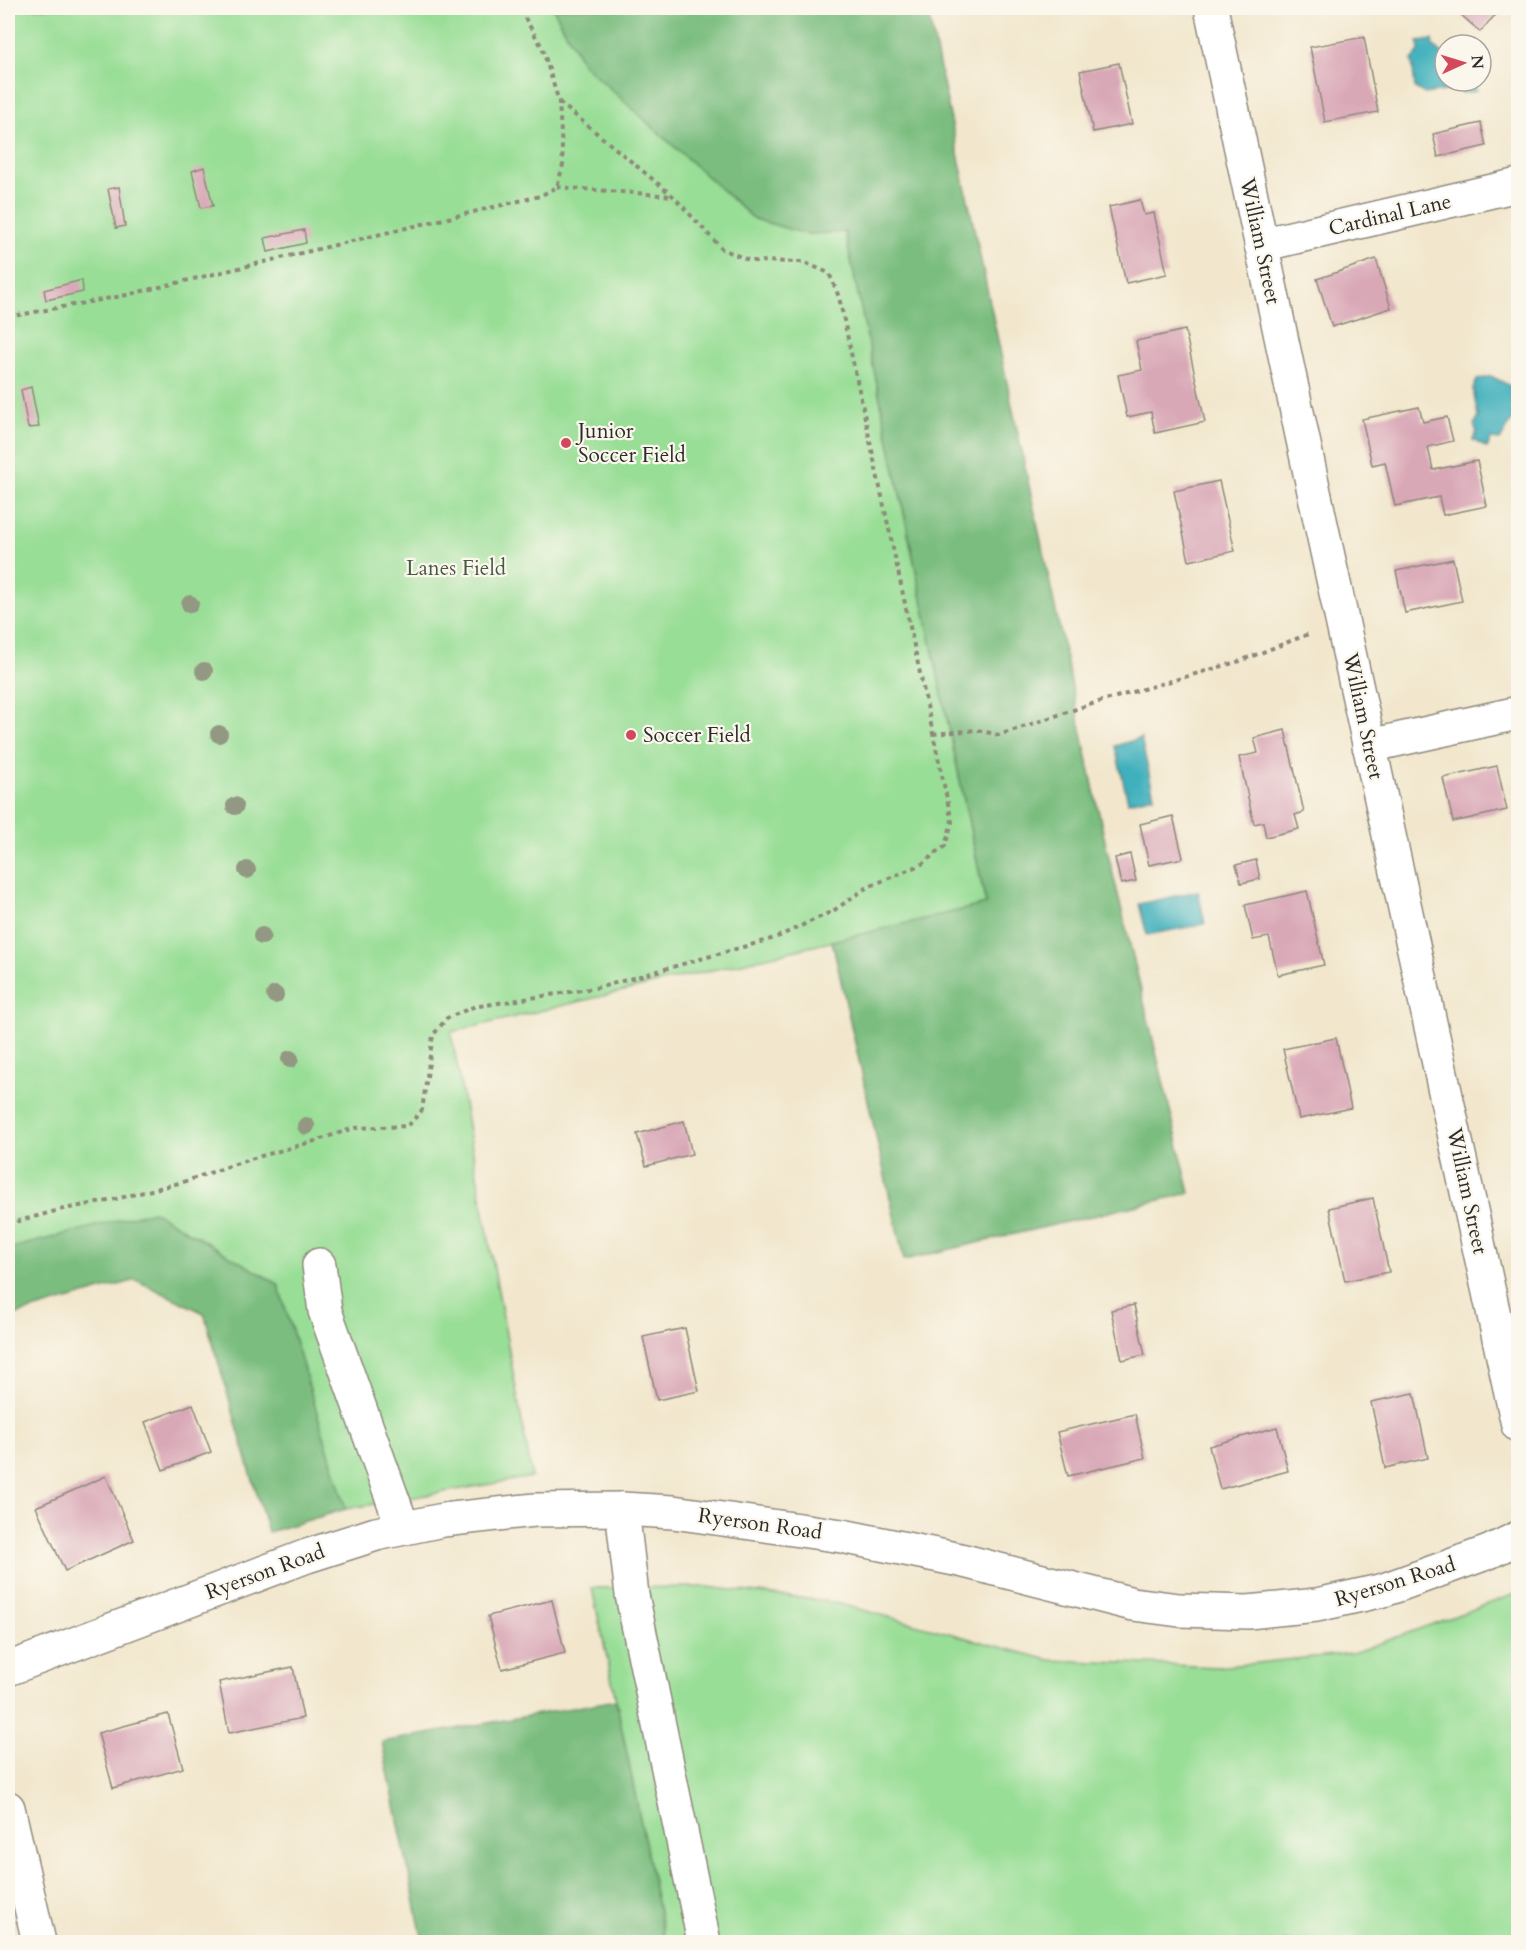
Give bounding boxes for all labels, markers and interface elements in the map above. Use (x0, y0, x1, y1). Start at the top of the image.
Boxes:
north arrow (1433, 33, 1493, 93)
text: N (1466, 54, 1488, 70)
street label: William Street (1232, 174, 1288, 307)
street label: Cardinal Lane (1326, 187, 1454, 243)
place label: Junior Soccer Field (575, 417, 686, 470)
marker: Junior Soccer Field (559, 436, 573, 450)
park label: Lanes Field (406, 554, 506, 583)
street label: William Street (1335, 649, 1391, 782)
place label: Soccer Field (643, 721, 751, 750)
marker: Soccer Field (624, 728, 638, 742)
street label: William Street (1439, 1124, 1495, 1257)
street label: Ryerson Road (696, 1501, 824, 1547)
street label: Ryerson Road (201, 1537, 329, 1607)
street label: Ryerson Road (1331, 1550, 1459, 1614)

